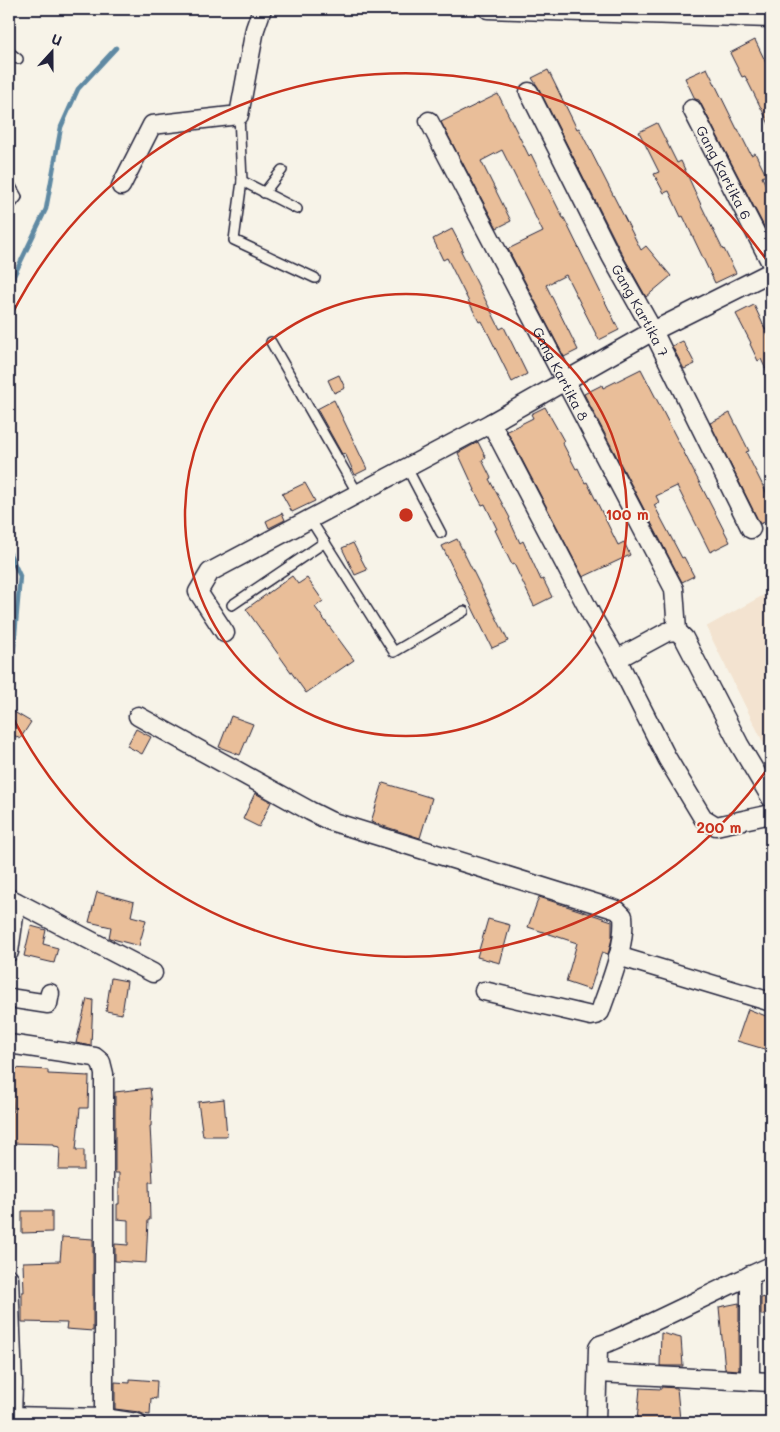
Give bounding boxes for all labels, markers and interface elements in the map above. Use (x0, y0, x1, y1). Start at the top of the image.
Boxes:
north arrow (28, 28, 78, 78)
text: U (49, 29, 65, 50)
street label: Gang Kartika 6 (692, 122, 756, 222)
street label: Gang Kartika 7 (608, 260, 674, 360)
street label: Gang Kartika 8 (529, 323, 594, 424)
text: 100 m (605, 504, 649, 524)
centre of rings (397, 506, 415, 524)
text: 200 m (697, 817, 742, 837)

